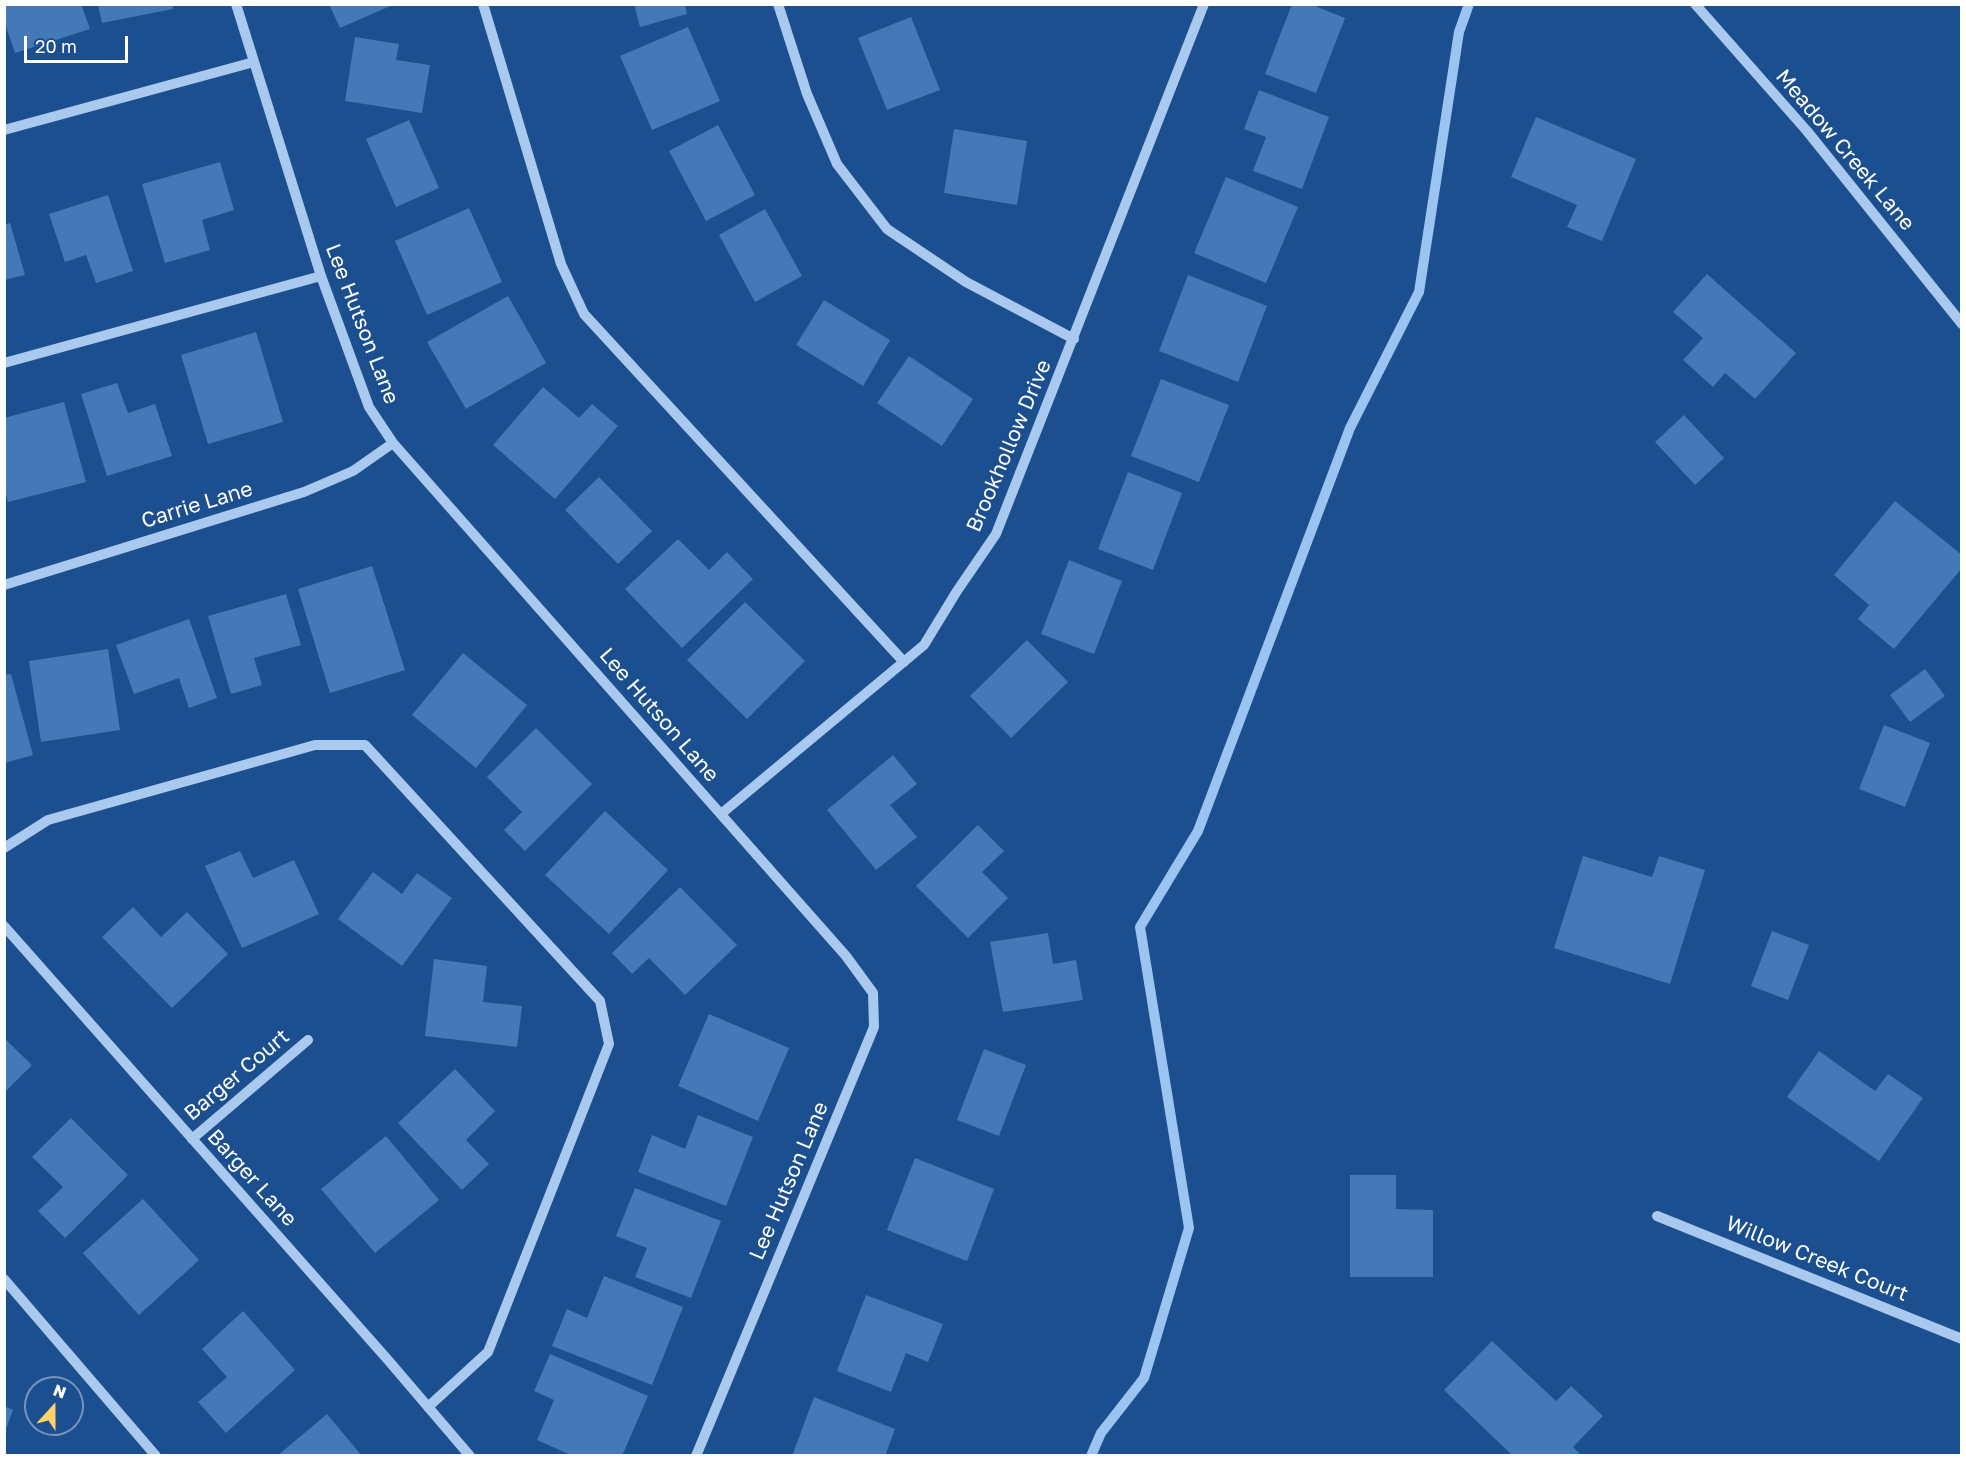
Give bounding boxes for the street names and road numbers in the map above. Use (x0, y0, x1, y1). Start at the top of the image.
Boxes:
street label: Meadow Creek Lane (1770, 64, 1920, 236)
street label: Lee Hutson Lane (320, 240, 404, 408)
street label: Brookhollow Drive (961, 356, 1057, 536)
street label: Carrie Lane (138, 476, 256, 534)
street label: Lee Hutson Lane (594, 643, 724, 787)
street label: Barger Court (179, 1024, 295, 1126)
street label: Lee Hutson Lane (744, 1098, 834, 1264)
street label: Barger Lane (202, 1124, 302, 1232)
street label: Willow Creek Court (1722, 1211, 1912, 1307)

